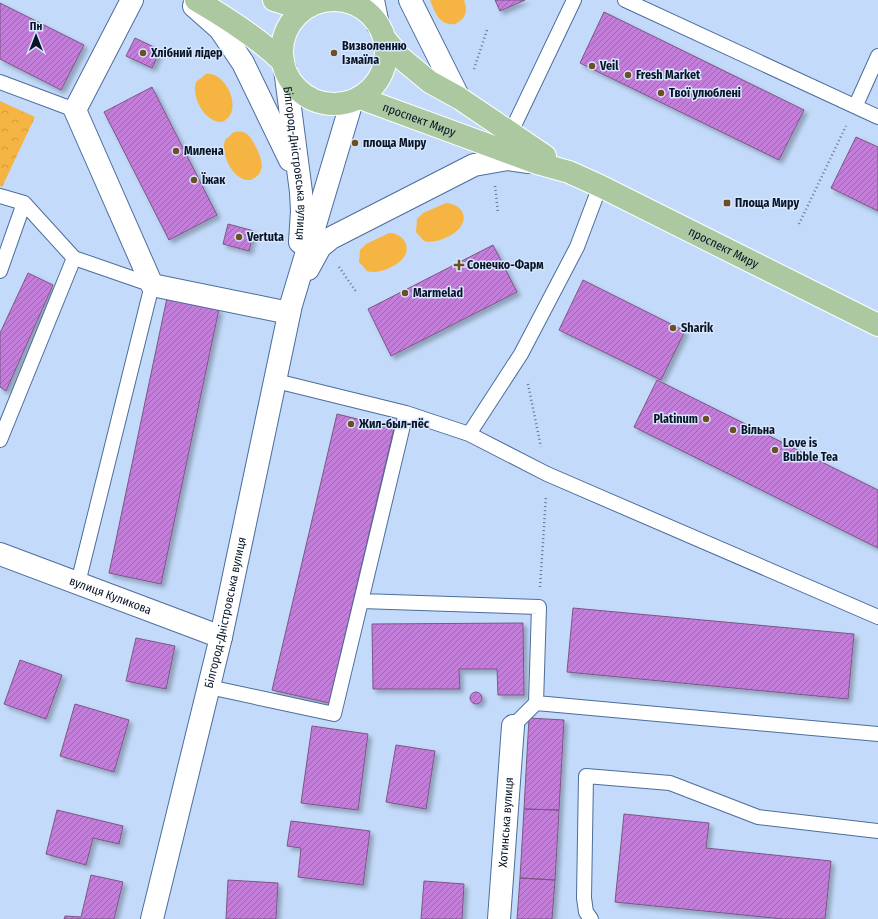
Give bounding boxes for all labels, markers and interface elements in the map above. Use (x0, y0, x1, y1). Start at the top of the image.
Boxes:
north arrow (16, 16, 56, 56)
text: Пн (30, 20, 42, 33)
place label: Визволенню Ізмаїла (342, 39, 407, 67)
place label: Хлібний лідер (150, 46, 223, 60)
marker: Хлібний лідер (138, 48, 148, 58)
marker: Визволенню Ізмаїла (329, 48, 339, 58)
place label: Veil (599, 59, 619, 73)
marker: Veil (587, 61, 597, 71)
place label: Fresh Market (636, 68, 701, 82)
marker: Fresh Market (623, 70, 633, 80)
street label: Білгород-Дністровська вулиця (280, 86, 309, 241)
place label: Твої улюблені (669, 86, 741, 100)
marker: Твої улюблені (656, 88, 666, 98)
street label: проспект Миру (381, 100, 458, 140)
place label: площа Миру (363, 136, 427, 150)
marker: площа Миру (350, 138, 360, 148)
place label: Милена (184, 144, 224, 158)
marker: Милена (171, 146, 181, 156)
place label: Їжак (201, 172, 226, 187)
marker: Їжак (189, 175, 199, 185)
place label: Площа Миру (735, 196, 799, 210)
marker: Площа Миру (722, 198, 732, 208)
street label: проспект Миру (686, 224, 762, 271)
place label: Vertuta (246, 230, 284, 244)
marker: Vertuta (234, 232, 244, 242)
place label: Сонечко-Фарм (467, 258, 544, 272)
marker: Сонечко-Фарм (454, 260, 464, 270)
place label: Marmelad (413, 286, 463, 300)
marker: Marmelad (400, 288, 410, 298)
place label: Sharik (681, 321, 714, 335)
marker: Sharik (668, 323, 678, 333)
place label: Platinum (653, 412, 698, 426)
marker: Platinum (701, 414, 711, 424)
place label: Жил-был-пёс (358, 417, 430, 431)
marker: Жил-был-пёс (346, 419, 356, 429)
place label: Вільна (741, 423, 775, 437)
marker: Вільна (728, 425, 738, 435)
place label: Love is Bubble Tea (783, 436, 838, 464)
marker: Love is Bubble Tea (770, 445, 780, 455)
street label: Білгород-Дністровська вулиця (202, 536, 249, 690)
street label: вулиця Куликова (67, 574, 154, 617)
street label: Хотинська вулиця (496, 777, 516, 868)

